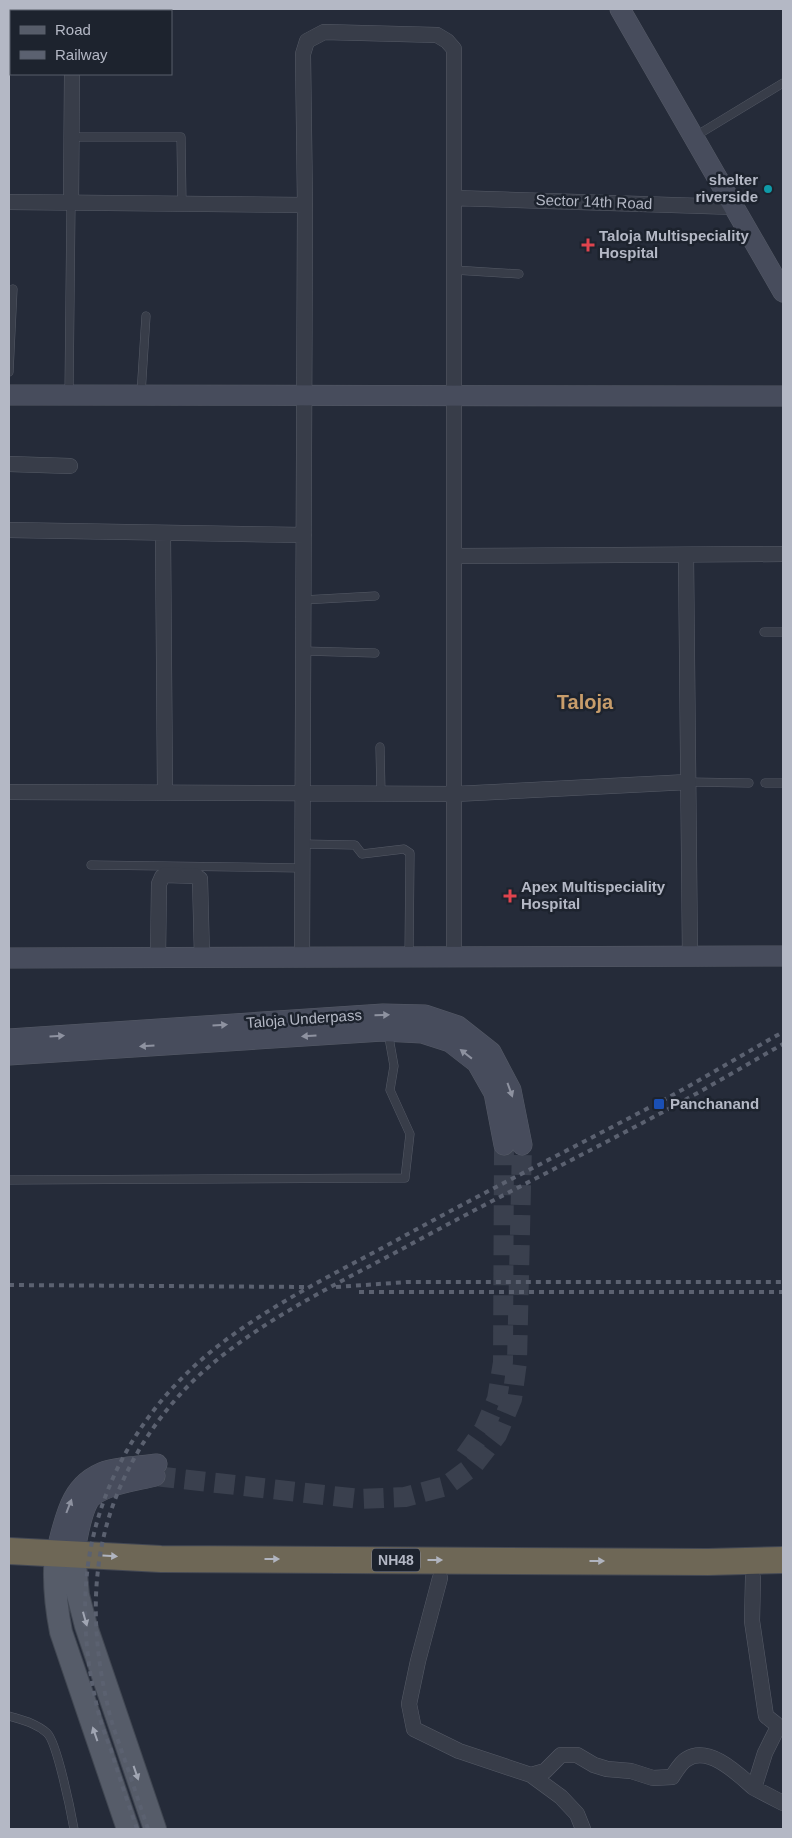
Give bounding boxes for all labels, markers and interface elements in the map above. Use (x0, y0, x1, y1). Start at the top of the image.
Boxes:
legend (10, 10, 172, 75)
text: Road (55, 21, 91, 38)
text: Railway (55, 46, 108, 63)
place label: shelter riverside (695, 171, 758, 205)
marker: shelter riverside (762, 183, 774, 195)
street label: Sector 14th Road (535, 191, 653, 212)
place label: Taloja Multispeciality Hospital (599, 227, 749, 261)
marker: Taloja Multispeciality Hospital (581, 238, 595, 252)
district label: Taloja (557, 691, 614, 713)
place label: Apex Multispeciality Hospital (521, 878, 666, 912)
marker: Apex Multispeciality Hospital (503, 889, 517, 903)
street label: Taloja Underpass (246, 1006, 362, 1031)
one-way arrow (374, 1010, 390, 1018)
one-way arrow (212, 1021, 228, 1029)
one-way arrow (50, 1031, 66, 1039)
one-way arrow (301, 1032, 317, 1040)
one-way arrow (139, 1042, 155, 1050)
one-way arrow (460, 1049, 473, 1060)
one-way arrow (506, 1083, 514, 1098)
place label: Panchanand (670, 1095, 759, 1112)
marker: Panchanand (652, 1097, 666, 1111)
one-way arrow (66, 1499, 74, 1514)
road number: NH48 (372, 1548, 420, 1572)
one-way arrow (102, 1553, 118, 1561)
one-way arrow (265, 1556, 281, 1564)
one-way arrow (427, 1556, 443, 1564)
one-way arrow (590, 1557, 606, 1565)
one-way arrow (81, 1612, 89, 1627)
one-way arrow (91, 1726, 98, 1741)
one-way arrow (133, 1766, 140, 1781)

